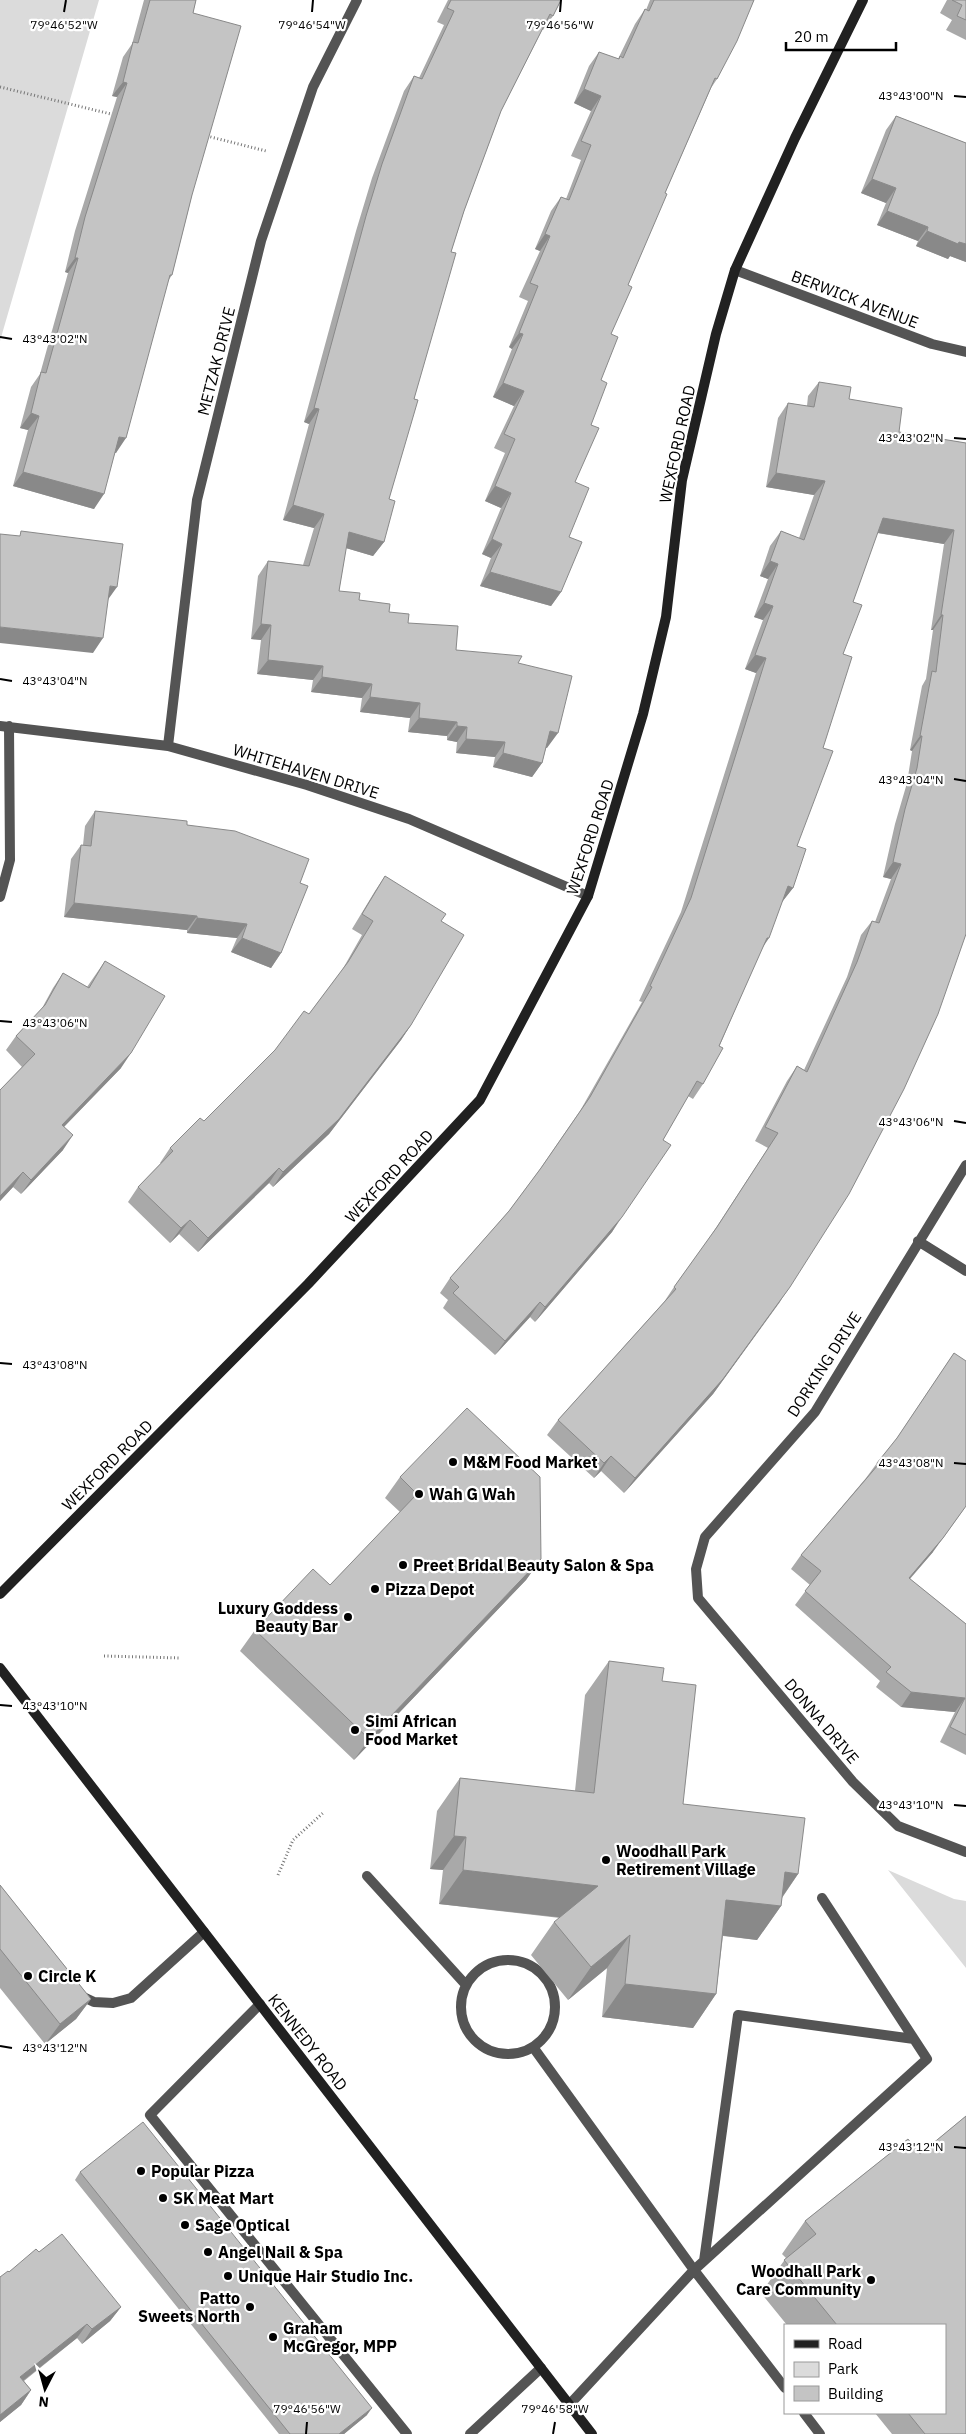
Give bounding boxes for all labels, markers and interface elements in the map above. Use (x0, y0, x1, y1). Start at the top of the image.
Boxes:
text: 79°46'52"W (30, 17, 98, 32)
text: 79°46'54"W (278, 17, 346, 32)
text: 79°46'56"W (526, 17, 594, 32)
scale bar (786, 20, 896, 52)
text: 20 m (794, 27, 829, 46)
text: 43°43'00"N (878, 88, 944, 103)
street label: BERWICK AVENUE (789, 266, 921, 332)
street label: METZAK DRIVE (193, 305, 239, 417)
text: 43°43'02"N (22, 331, 88, 346)
street label: WEXFORD ROAD (655, 383, 699, 505)
text: 43°43'02"N (878, 430, 944, 445)
text: 43°43'04"N (22, 673, 88, 688)
street label: WHITEHAVEN DRIVE (230, 739, 382, 803)
text: 43°43'04"N (878, 772, 944, 787)
street label: WEXFORD ROAD (562, 777, 618, 897)
text: 43°43'06"N (22, 1015, 88, 1030)
text: 43°43'06"N (878, 1114, 944, 1129)
street label: WEXFORD ROAD (341, 1125, 437, 1227)
street label: DORKING DRIVE (783, 1308, 865, 1420)
text: 43°43'08"N (22, 1357, 88, 1372)
street label: WEXFORD ROAD (57, 1415, 157, 1515)
place label: M&M Food Market (463, 1452, 598, 1472)
text: 43°43'08"N (878, 1455, 944, 1470)
marker: M&M Food Market (447, 1456, 459, 1468)
place label: Wah G Wah (429, 1484, 516, 1504)
marker: Wah G Wah (413, 1488, 425, 1500)
place label: Preet Bridal Beauty Salon & Spa (413, 1555, 654, 1575)
marker: Preet Bridal Beauty Salon & Spa (397, 1559, 409, 1571)
place label: Pizza Depot (385, 1579, 474, 1599)
marker: Pizza Depot (369, 1583, 381, 1595)
place label: Luxury Goddess Beauty Bar (218, 1598, 339, 1636)
marker: Luxury Goddess Beauty Bar (342, 1611, 354, 1623)
street label: DONNA DRIVE (781, 1674, 863, 1768)
text: 43°43'10"N (22, 1698, 88, 1713)
place label: Simi African Food Market (365, 1711, 458, 1749)
marker: Simi African Food Market (349, 1724, 361, 1736)
text: 43°43'10"N (878, 1797, 944, 1812)
place label: Woodhall Park Retirement Village (616, 1841, 756, 1879)
marker: Woodhall Park Retirement Village (600, 1854, 612, 1866)
place label: Circle K (38, 1966, 96, 1986)
marker: Circle K (22, 1970, 34, 1982)
street label: KENNEDY ROAD (264, 1990, 352, 2094)
text: 43°43'12"N (22, 2040, 88, 2055)
text: 43°43'12"N (878, 2139, 944, 2154)
place label: Popular Pizza (151, 2161, 254, 2181)
marker: Popular Pizza (135, 2165, 147, 2177)
place label: SK Meat Mart (173, 2188, 274, 2208)
marker: SK Meat Mart (157, 2192, 169, 2204)
place label: Sage Optical (195, 2215, 290, 2235)
marker: Sage Optical (179, 2219, 191, 2231)
place label: Angel Nail & Spa (218, 2242, 343, 2262)
marker: Angel Nail & Spa (202, 2246, 214, 2258)
place label: Woodhall Park Care Community (736, 2261, 862, 2299)
place label: Unique Hair Studio Inc. (238, 2266, 413, 2286)
marker: Unique Hair Studio Inc. (222, 2270, 234, 2282)
marker: Woodhall Park Care Community (865, 2274, 877, 2286)
place label: Patto Sweets North (138, 2288, 240, 2326)
marker: Patto Sweets North (244, 2301, 256, 2313)
place label: Graham McGregor, MPP (283, 2318, 397, 2356)
legend (784, 2324, 946, 2414)
marker: Graham McGregor, MPP (267, 2331, 279, 2343)
text: Road (828, 2334, 863, 2353)
text: Park (828, 2359, 858, 2378)
north arrow (20, 2364, 70, 2414)
text: Building (828, 2384, 883, 2403)
text: N (38, 2392, 50, 2411)
text: 79°46'56"W (273, 2401, 341, 2416)
text: 79°46'58"W (521, 2401, 589, 2416)

